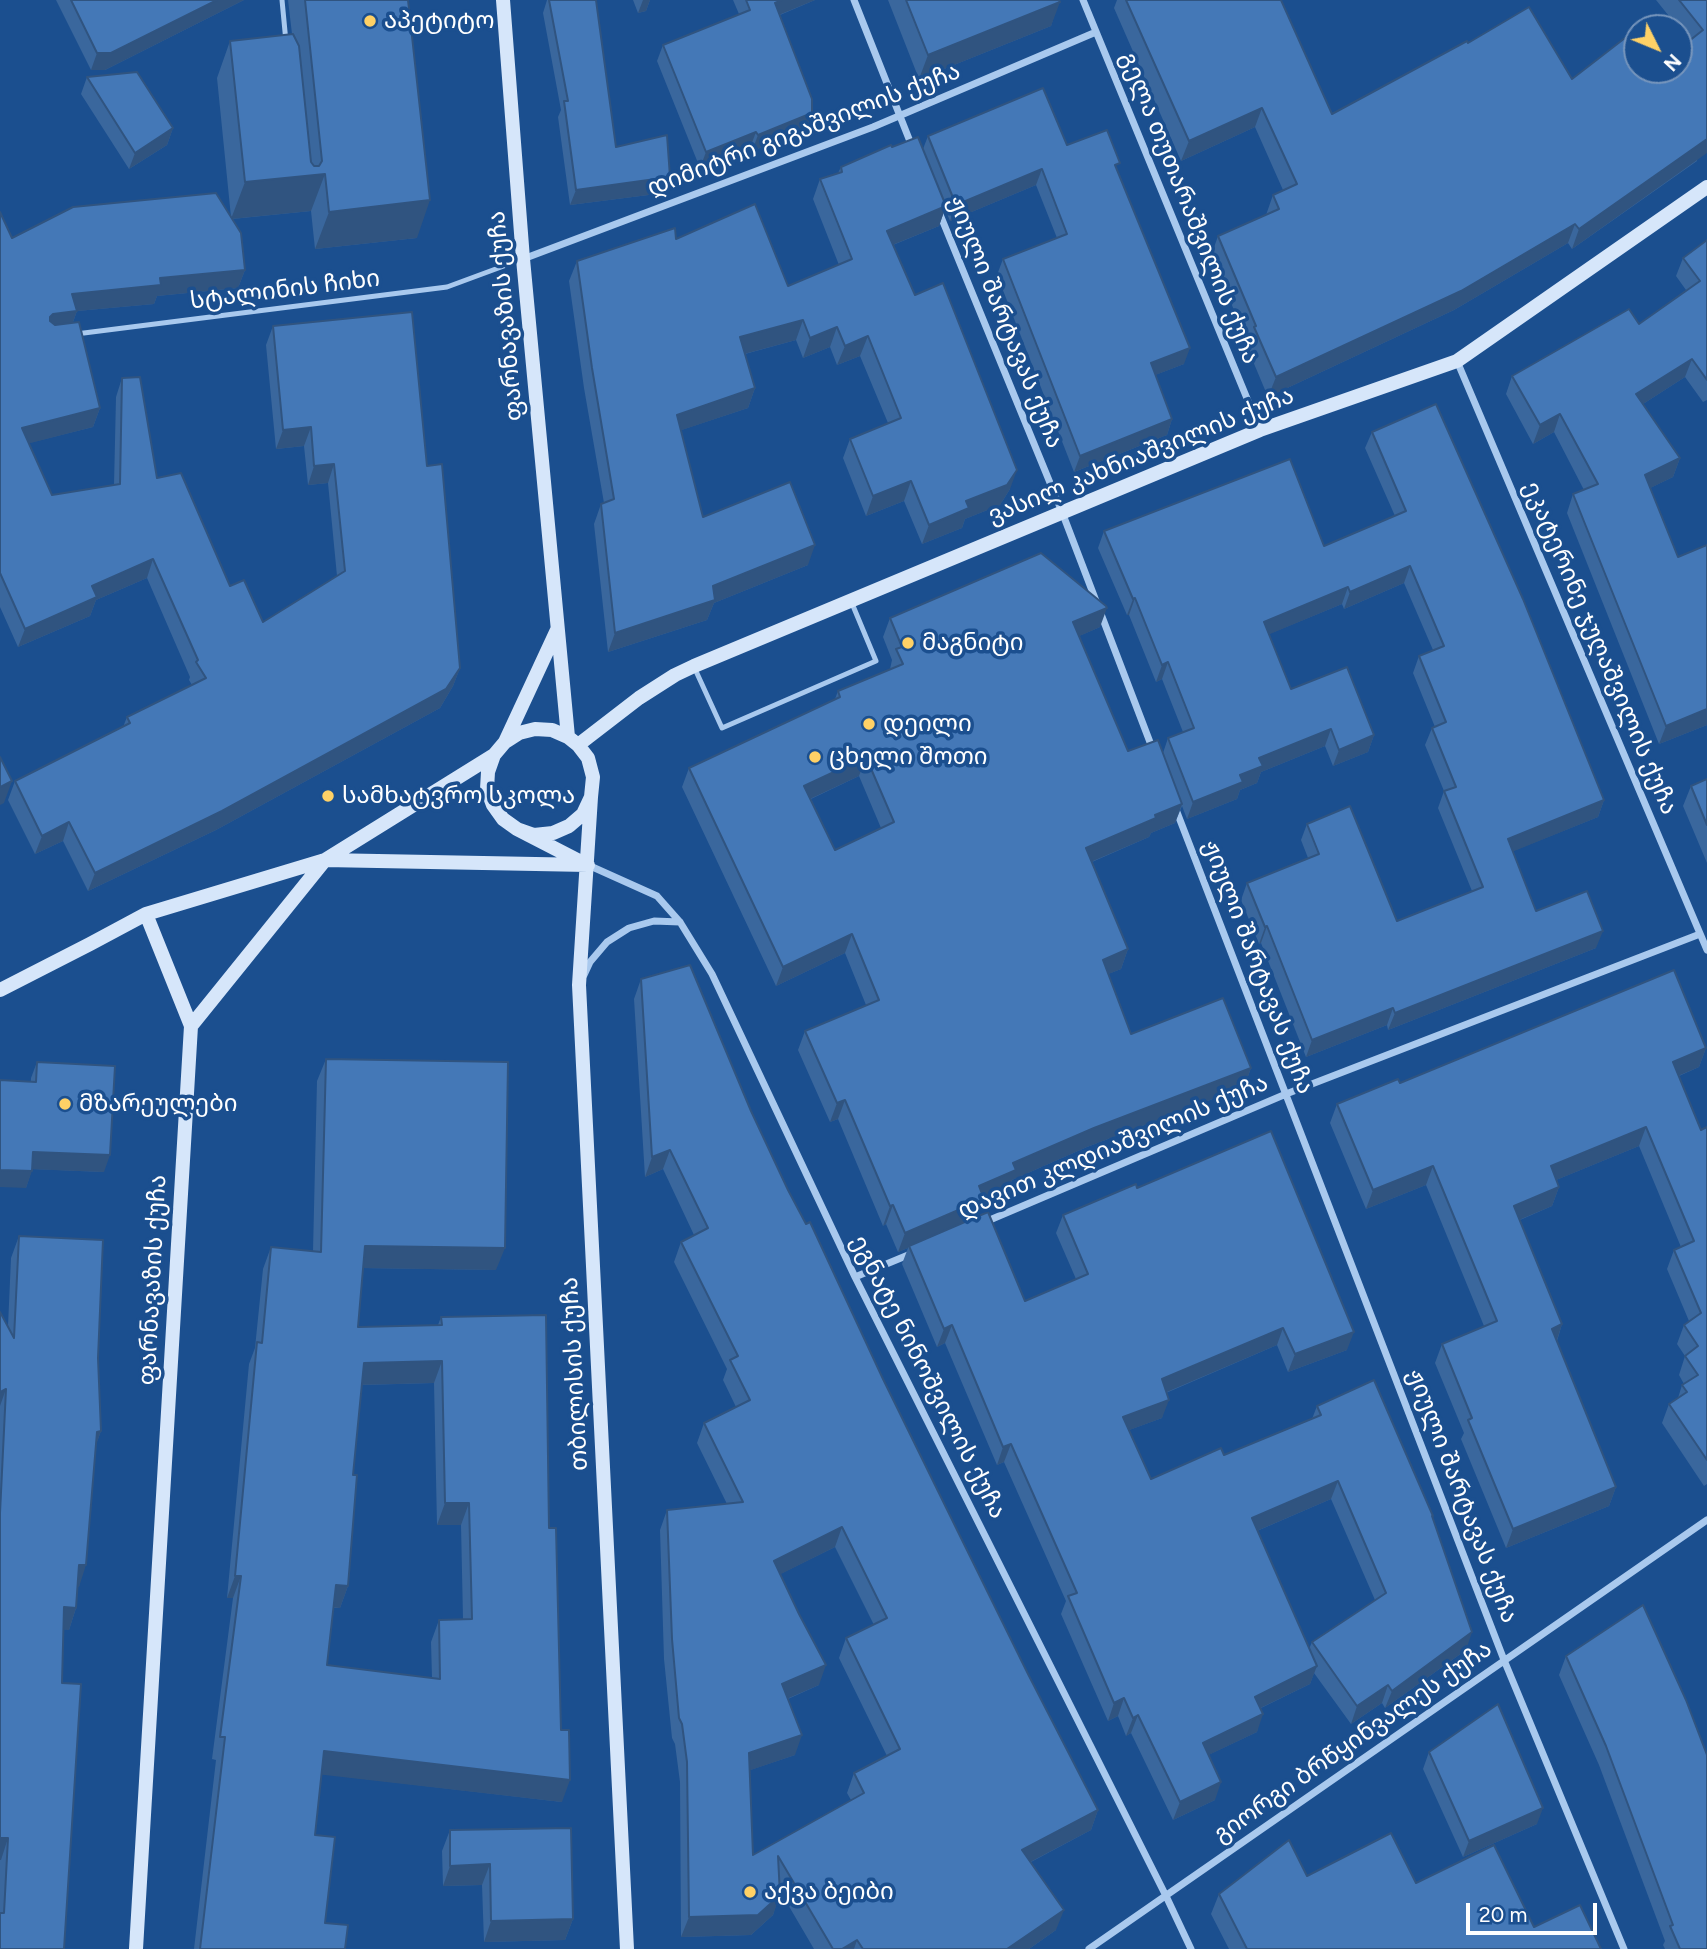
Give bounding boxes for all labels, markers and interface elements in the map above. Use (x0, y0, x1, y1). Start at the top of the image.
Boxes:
place label: აპეტიტო (384, 7, 495, 35)
marker: აპეტიტო (362, 13, 378, 29)
north arrow (1623, 14, 1693, 84)
street label: გელა თუთარაშვილის ქუჩა (1113, 48, 1265, 368)
text: N (1659, 49, 1686, 76)
street label: დიმიტრი გიგაშვილის ქუჩა (643, 57, 965, 203)
street label: ჟიული შარტავას ქუჩა (941, 191, 1069, 453)
street label: ფარნავაზის ქუჩა (482, 210, 530, 422)
street label: სტალინის ჩიხი (188, 264, 382, 316)
street label: ვასილ კახნიაშვილის ქუჩა (984, 381, 1298, 531)
street label: ეკატერინე ჯუღაშვილის ქუჩა (1517, 477, 1683, 819)
place label: მაგნიტი (922, 629, 1024, 657)
marker: მაგნიტი (900, 635, 916, 651)
place label: დეილი (883, 710, 972, 738)
marker: დეილი (861, 716, 877, 732)
place label: ცხელი შოთი (829, 743, 988, 771)
marker: ცხელი შოთი (807, 749, 823, 765)
place label: სამხატვრო სკოლა (342, 782, 575, 810)
marker: სამხატვრო სკოლა (320, 788, 336, 804)
street label: ჟიული შარტავას ქუჩა (1196, 836, 1320, 1098)
street label: დავით კლდიაშვილის ქუჩა (954, 1068, 1272, 1226)
place label: მზარეულები (79, 1090, 237, 1118)
marker: მზარეულები (57, 1096, 73, 1112)
street label: ფარნავაზის ქუჩა (133, 1174, 173, 1386)
street label: ეგნატე ნინოშვილის ქუჩა (844, 1231, 1012, 1523)
street label: თბილისის ქუჩა (556, 1276, 594, 1472)
street label: ჟიული შარტავას ქუჩა (1400, 1365, 1524, 1627)
street label: გიორგი ბრწყინვალეს ქუჩა (1208, 1635, 1498, 1849)
place label: აქვა ბეიბი (764, 1878, 894, 1906)
marker: აქვა ბეიბი (742, 1884, 758, 1900)
scale bar (1469, 1890, 1600, 1934)
text: 20 m (1479, 1902, 1527, 1927)

